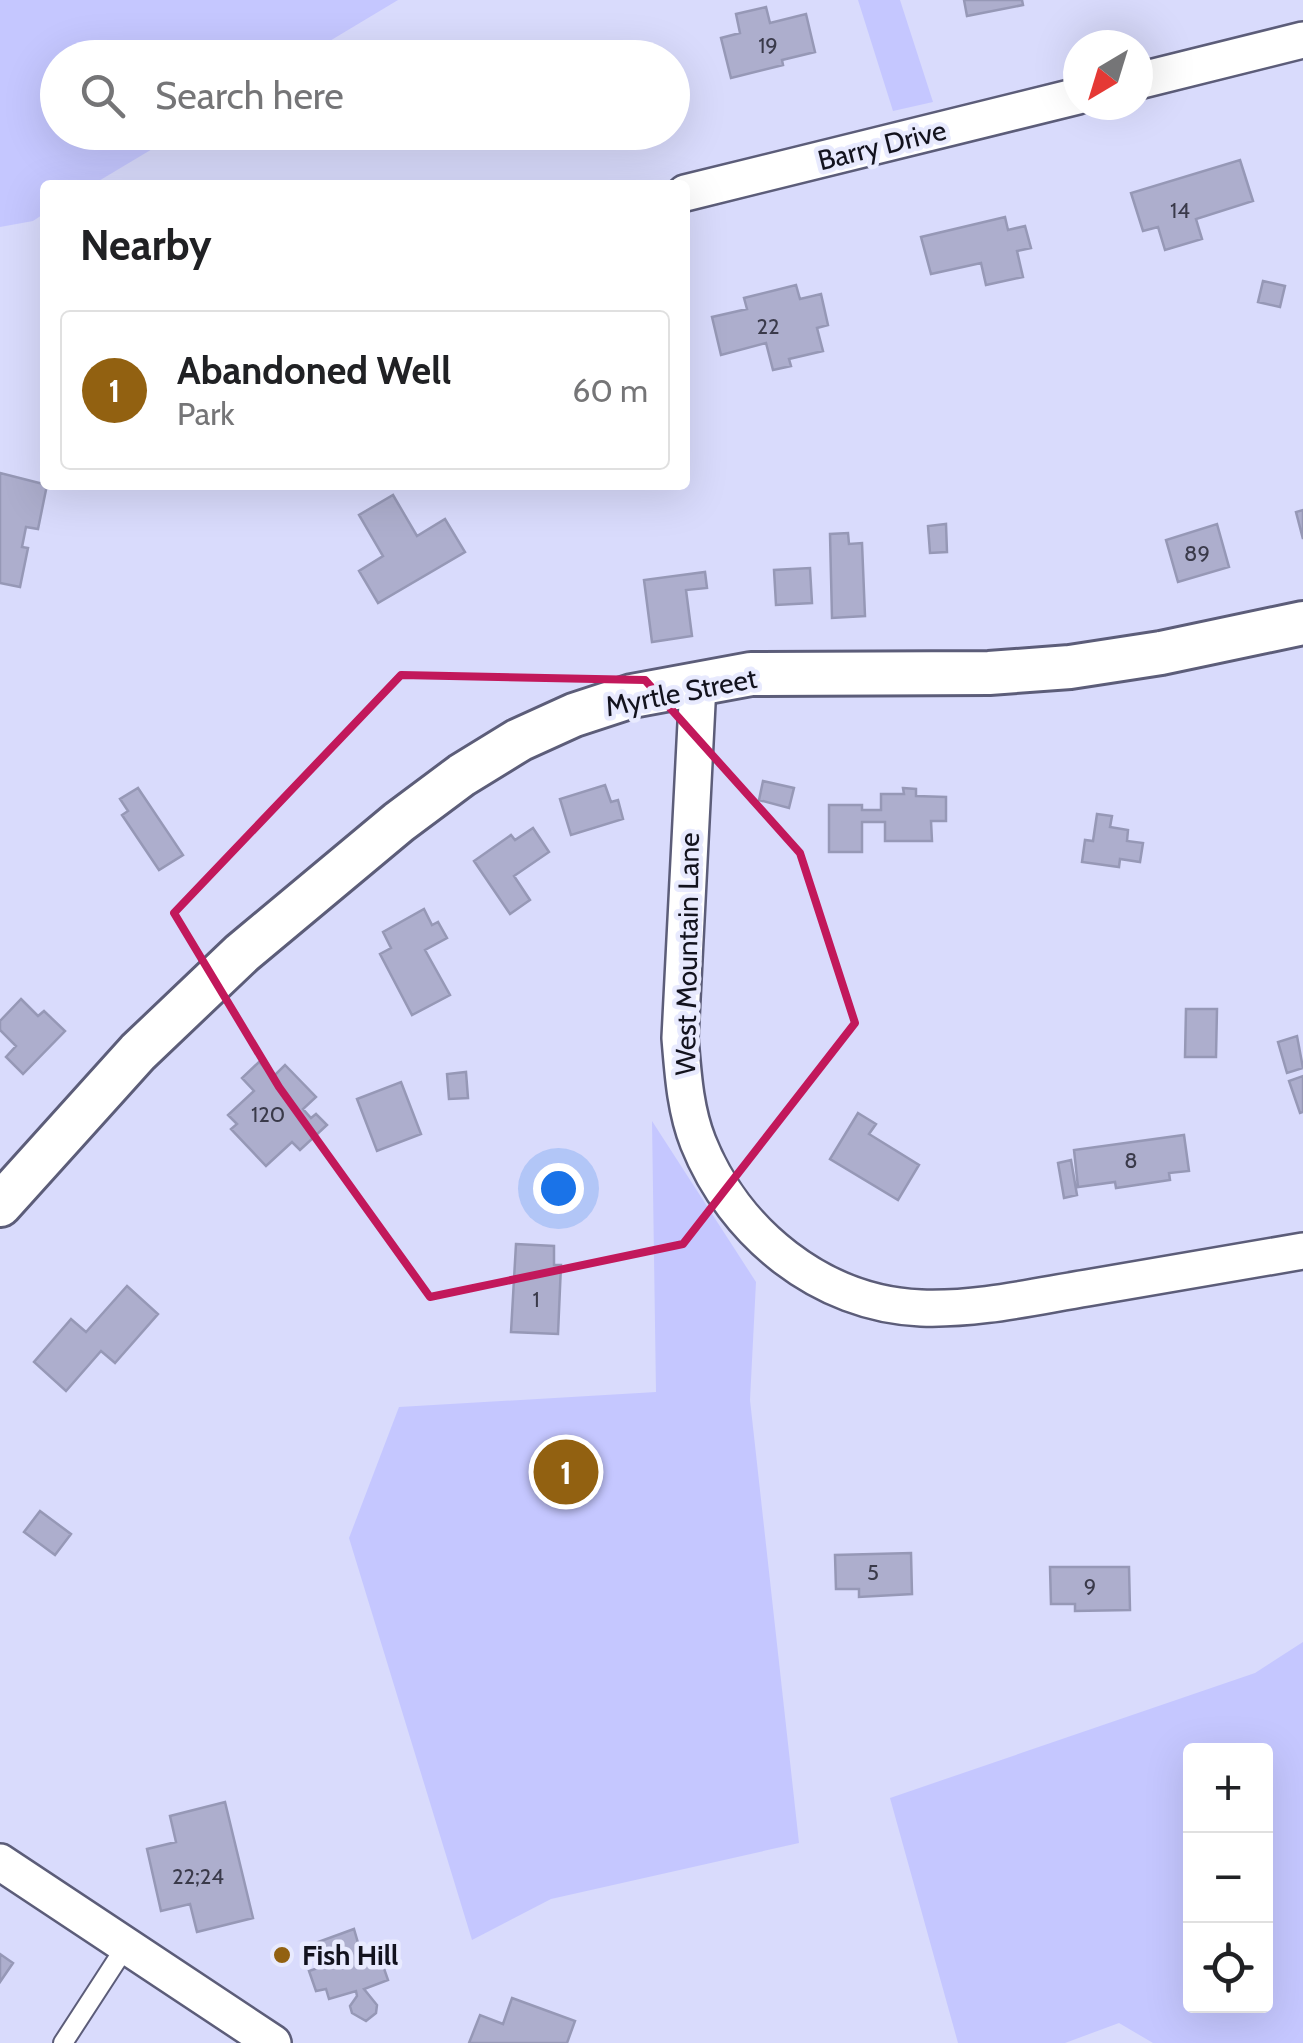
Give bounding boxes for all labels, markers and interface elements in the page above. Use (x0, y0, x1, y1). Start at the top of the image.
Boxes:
north arrow (1063, 30, 1153, 120)
house number: 19 (758, 32, 778, 59)
search box (40, 40, 690, 150)
icon: search (75, 68, 130, 123)
text: Search here (155, 72, 344, 119)
street label: Barry Drive (814, 113, 950, 177)
house number: 14 (1170, 197, 1190, 224)
text: Nearby (80, 219, 212, 271)
house number: 22 (756, 313, 780, 340)
text: Abandoned Well (177, 347, 451, 394)
text: 1 (109, 371, 120, 410)
text: 60 m (572, 371, 648, 410)
text: Park (177, 394, 235, 433)
house number: 89 (1184, 540, 1210, 567)
street label: Myrtle Street (602, 661, 760, 723)
street label: West Mountain Lane (668, 832, 706, 1076)
house number: 120 (251, 1101, 285, 1128)
house number: 8 (1124, 1147, 1138, 1174)
your location (533, 1163, 584, 1214)
house number: 1 (532, 1286, 540, 1313)
pin: 1 (534, 1434, 598, 1510)
house number: 5 (867, 1559, 879, 1586)
house number: 9 (1084, 1573, 1096, 1600)
map controls (1183, 1743, 1273, 2013)
button: + (1183, 1743, 1273, 1833)
button: − (1183, 1833, 1273, 1923)
house number: 22;24 (172, 1863, 224, 1890)
button: locate (1183, 1923, 1273, 2013)
place label: Fish Hill (302, 1938, 398, 1972)
marker: Fish Hill (271, 1944, 293, 1966)

